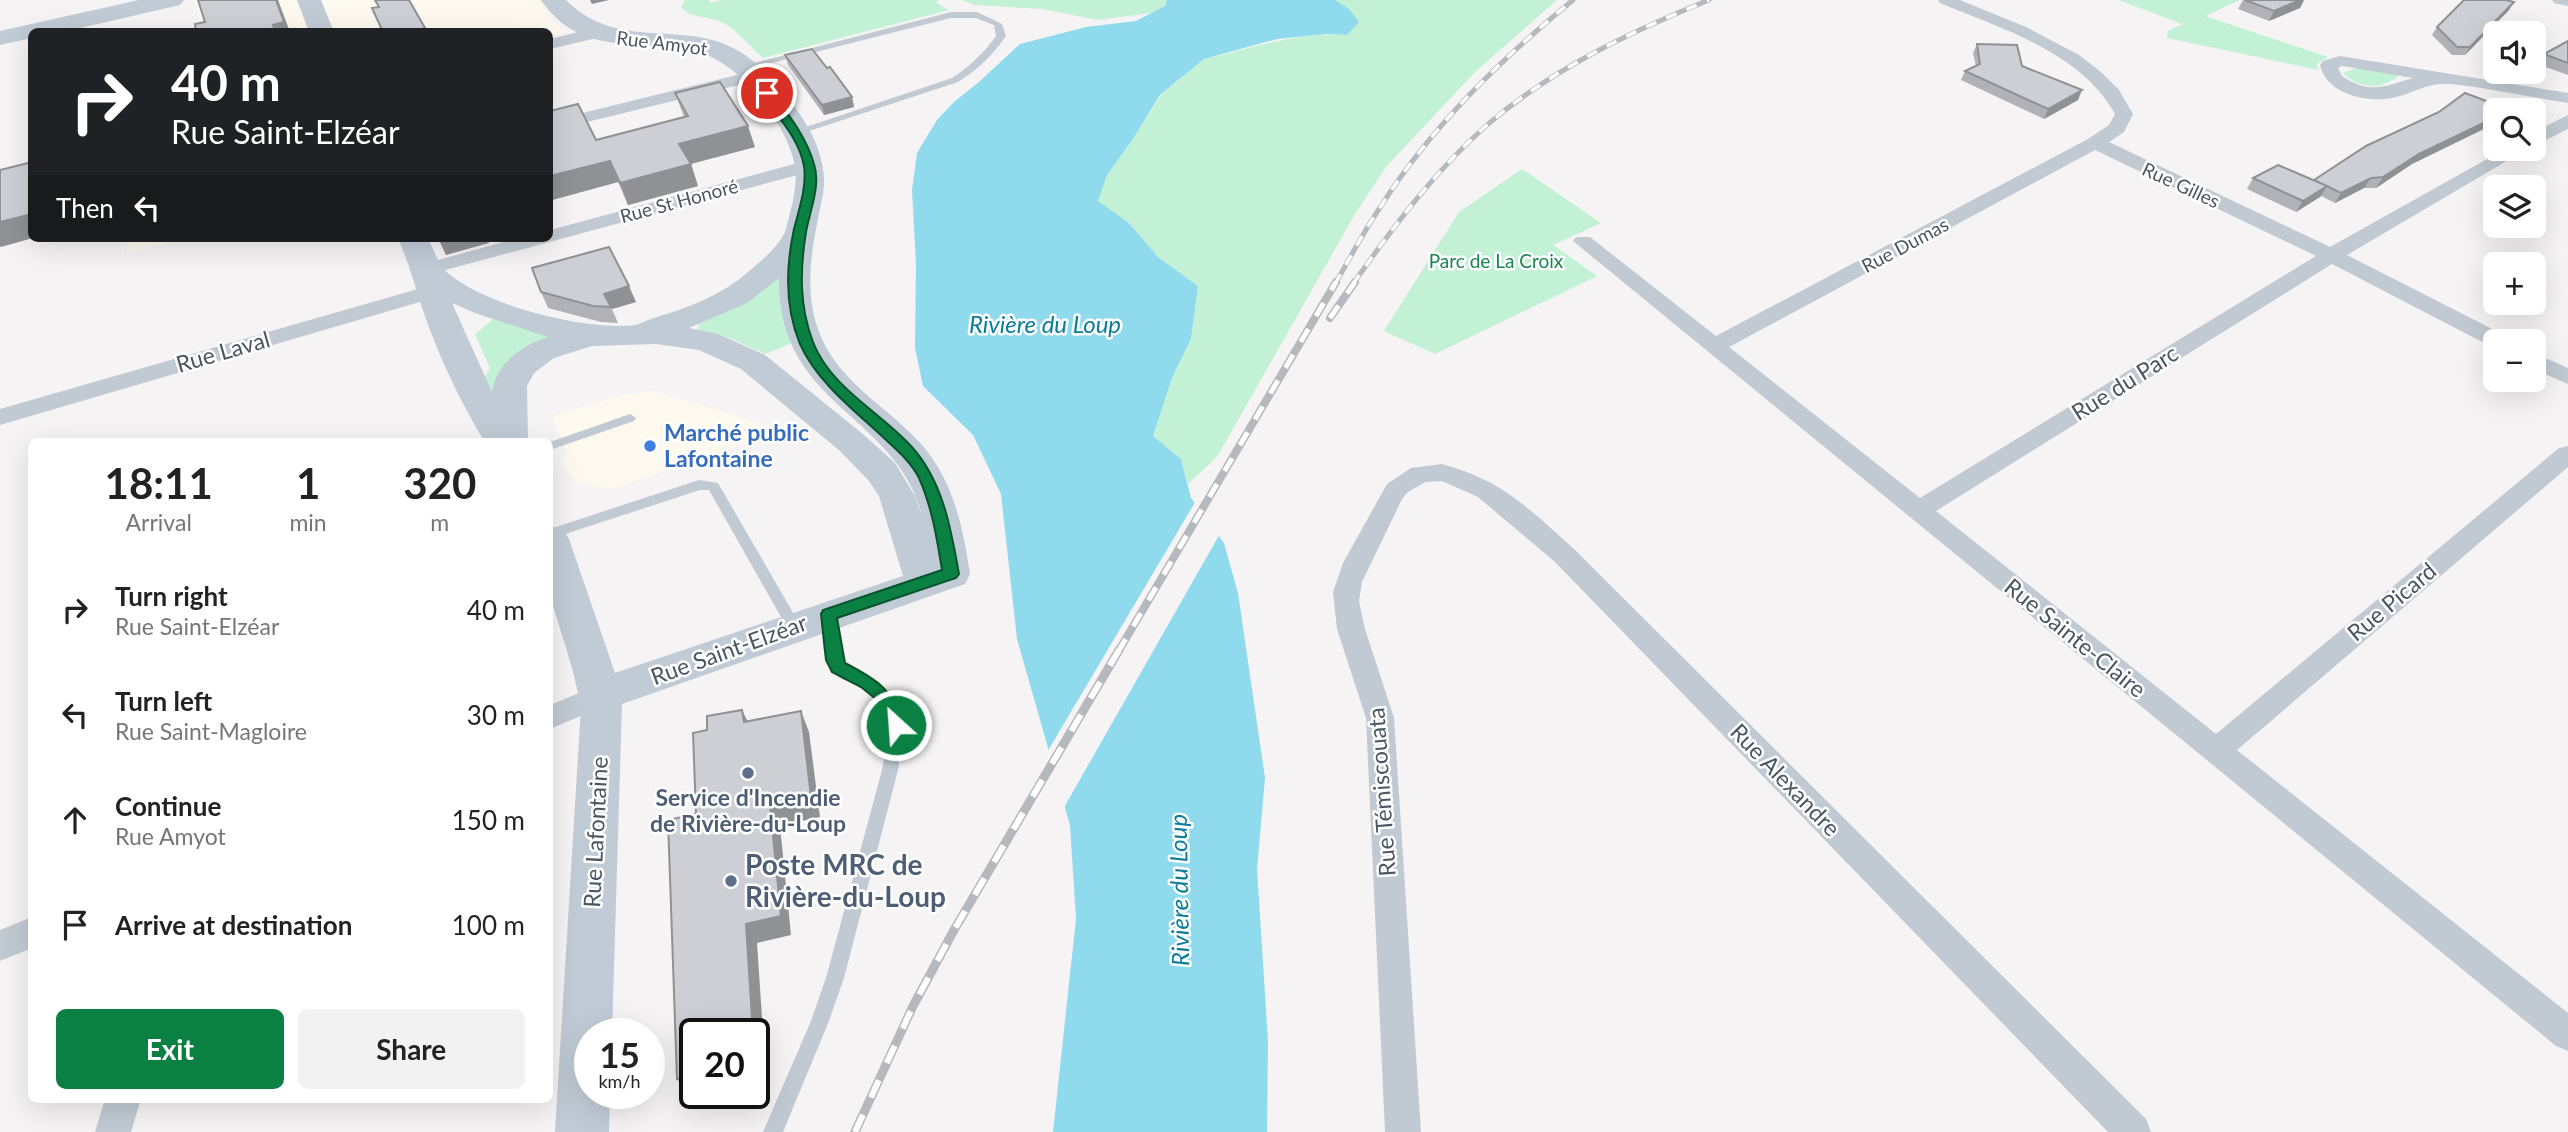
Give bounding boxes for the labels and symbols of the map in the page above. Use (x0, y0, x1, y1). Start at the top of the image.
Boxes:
street label: Rue Amyot (615, 26, 709, 60)
pin (737, 63, 797, 123)
street label: Rue Gilles (2139, 157, 2223, 212)
street label: Rue St Honoré (617, 174, 741, 227)
street label: Rue Dumas (1857, 212, 1952, 277)
park label: Parc de La Croix (1429, 249, 1564, 272)
water label: Rivière du Loup (969, 309, 1121, 338)
street label: Rue Laval (173, 324, 273, 378)
street label: Rue du Parc (2066, 338, 2183, 426)
place label: Marché public Lafontaine (664, 418, 809, 472)
marker: Marché public Lafontaine (642, 438, 658, 454)
street label: Rue Picard (2341, 556, 2441, 646)
street label: Rue Sainte-Claire (1999, 572, 2152, 703)
street label: Rue Saint-Elzéar (647, 608, 811, 690)
position arrow (859, 688, 933, 762)
street label: Rue Témiscouata (1361, 707, 1401, 877)
street label: Rue Alexandre (1725, 717, 1846, 841)
street label: Rue Lafontaine (577, 756, 613, 908)
marker: Service d'Incendie de Rivière-du-Loup (740, 765, 756, 781)
place label: Service d'Incendie de Rivière-du-Loup (650, 783, 846, 837)
water label: Rivière du Loup (1163, 814, 1194, 966)
place label: Poste MRC de Rivière-du-Loup (745, 847, 946, 913)
marker: Poste MRC de Rivière-du-Loup (723, 873, 739, 889)
speed limit sign: 20 (679, 1018, 770, 1109)

